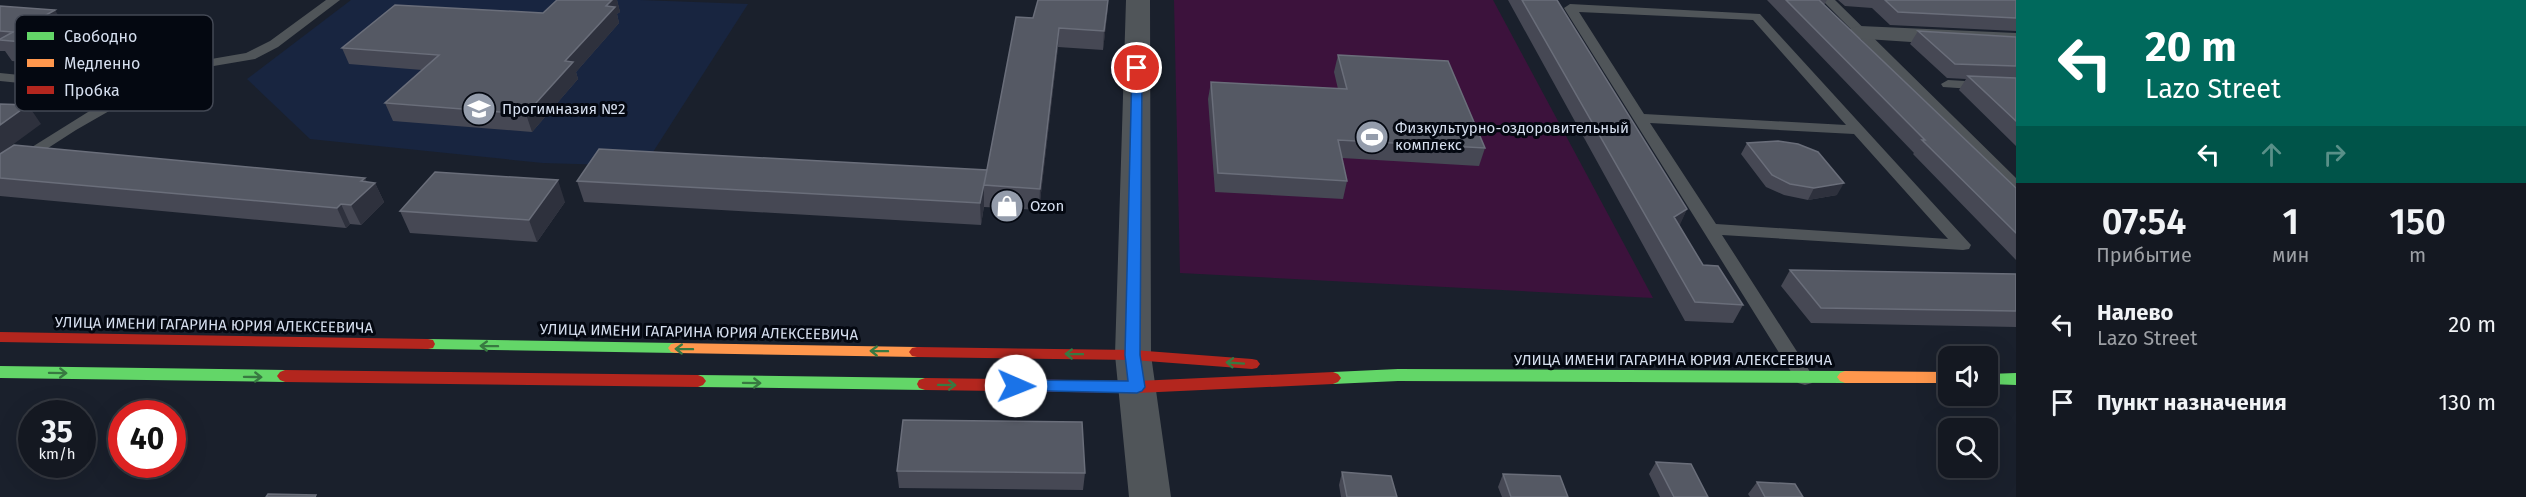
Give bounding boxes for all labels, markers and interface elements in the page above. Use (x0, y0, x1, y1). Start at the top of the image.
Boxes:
legend (15, 15, 213, 111)
text: 20 m (2145, 22, 2237, 72)
icon: left (2046, 24, 2124, 102)
text: Свободно (64, 27, 137, 46)
pin (1111, 42, 1162, 93)
icon: arrive (1120, 51, 1153, 84)
text: Медленно (64, 54, 140, 73)
text: Lazo Street (2145, 73, 2281, 105)
text: Пробка (64, 81, 120, 100)
school or university icon: Прогимназия №2 (461, 91, 497, 127)
place label: Прогимназия №2 (502, 100, 625, 118)
sports icon: Физкультурно-оздоровительный комплекс (1354, 119, 1390, 155)
place label: Физкультурно-оздоровительный комплекс (1395, 119, 1629, 154)
icon: left (2192, 138, 2225, 171)
icon: ahead (2255, 138, 2288, 171)
icon: right (2318, 138, 2351, 171)
shop icon: Ozon (989, 188, 1025, 224)
place label: Ozon (1030, 197, 1064, 215)
text: 07:54 (2102, 200, 2186, 244)
text: 1 (2282, 200, 2299, 244)
text: 150 (2390, 200, 2446, 244)
text: Прибытие (2096, 243, 2192, 267)
text: мин (2272, 243, 2309, 267)
text: m (2409, 243, 2426, 267)
text: Налево (2097, 299, 2173, 326)
icon: left (2046, 308, 2079, 341)
text: 20 m (2448, 311, 2496, 338)
street label: УЛИЦА ИМЕНИ ГАГАРИНА ЮРИЯ АЛЕКСЕЕВИЧА (55, 313, 374, 337)
street label: УЛИЦА ИМЕНИ ГАГАРИНА ЮРИЯ АЛЕКСЕЕВИЧА (540, 320, 859, 344)
text: Lazo Street (2097, 326, 2197, 350)
one-way arrow (480, 340, 500, 352)
one-way arrow (675, 343, 695, 354)
one-way arrow (870, 346, 890, 357)
map controls (1938, 346, 1998, 478)
button: sound (1938, 346, 1998, 406)
one-way arrow (1065, 348, 1085, 360)
street label: УЛИЦА ИМЕНИ ГАГАРИНА ЮРИЯ АЛЕКСЕЕВИЧА (1514, 351, 1832, 369)
position arrow (984, 354, 1048, 418)
one-way arrow (1225, 357, 1245, 368)
one-way arrow (48, 368, 68, 379)
one-way arrow (243, 371, 263, 383)
one-way arrow (742, 377, 762, 389)
one-way arrow (937, 379, 957, 391)
icon: arrive (2046, 386, 2079, 419)
text: Пункт назначения (2097, 389, 2287, 416)
text: 130 m (2439, 389, 2496, 416)
speed limit sign: 40 (108, 400, 186, 478)
text: 35 (41, 414, 73, 450)
button: search (1938, 418, 1998, 478)
text: km/h (38, 445, 76, 463)

